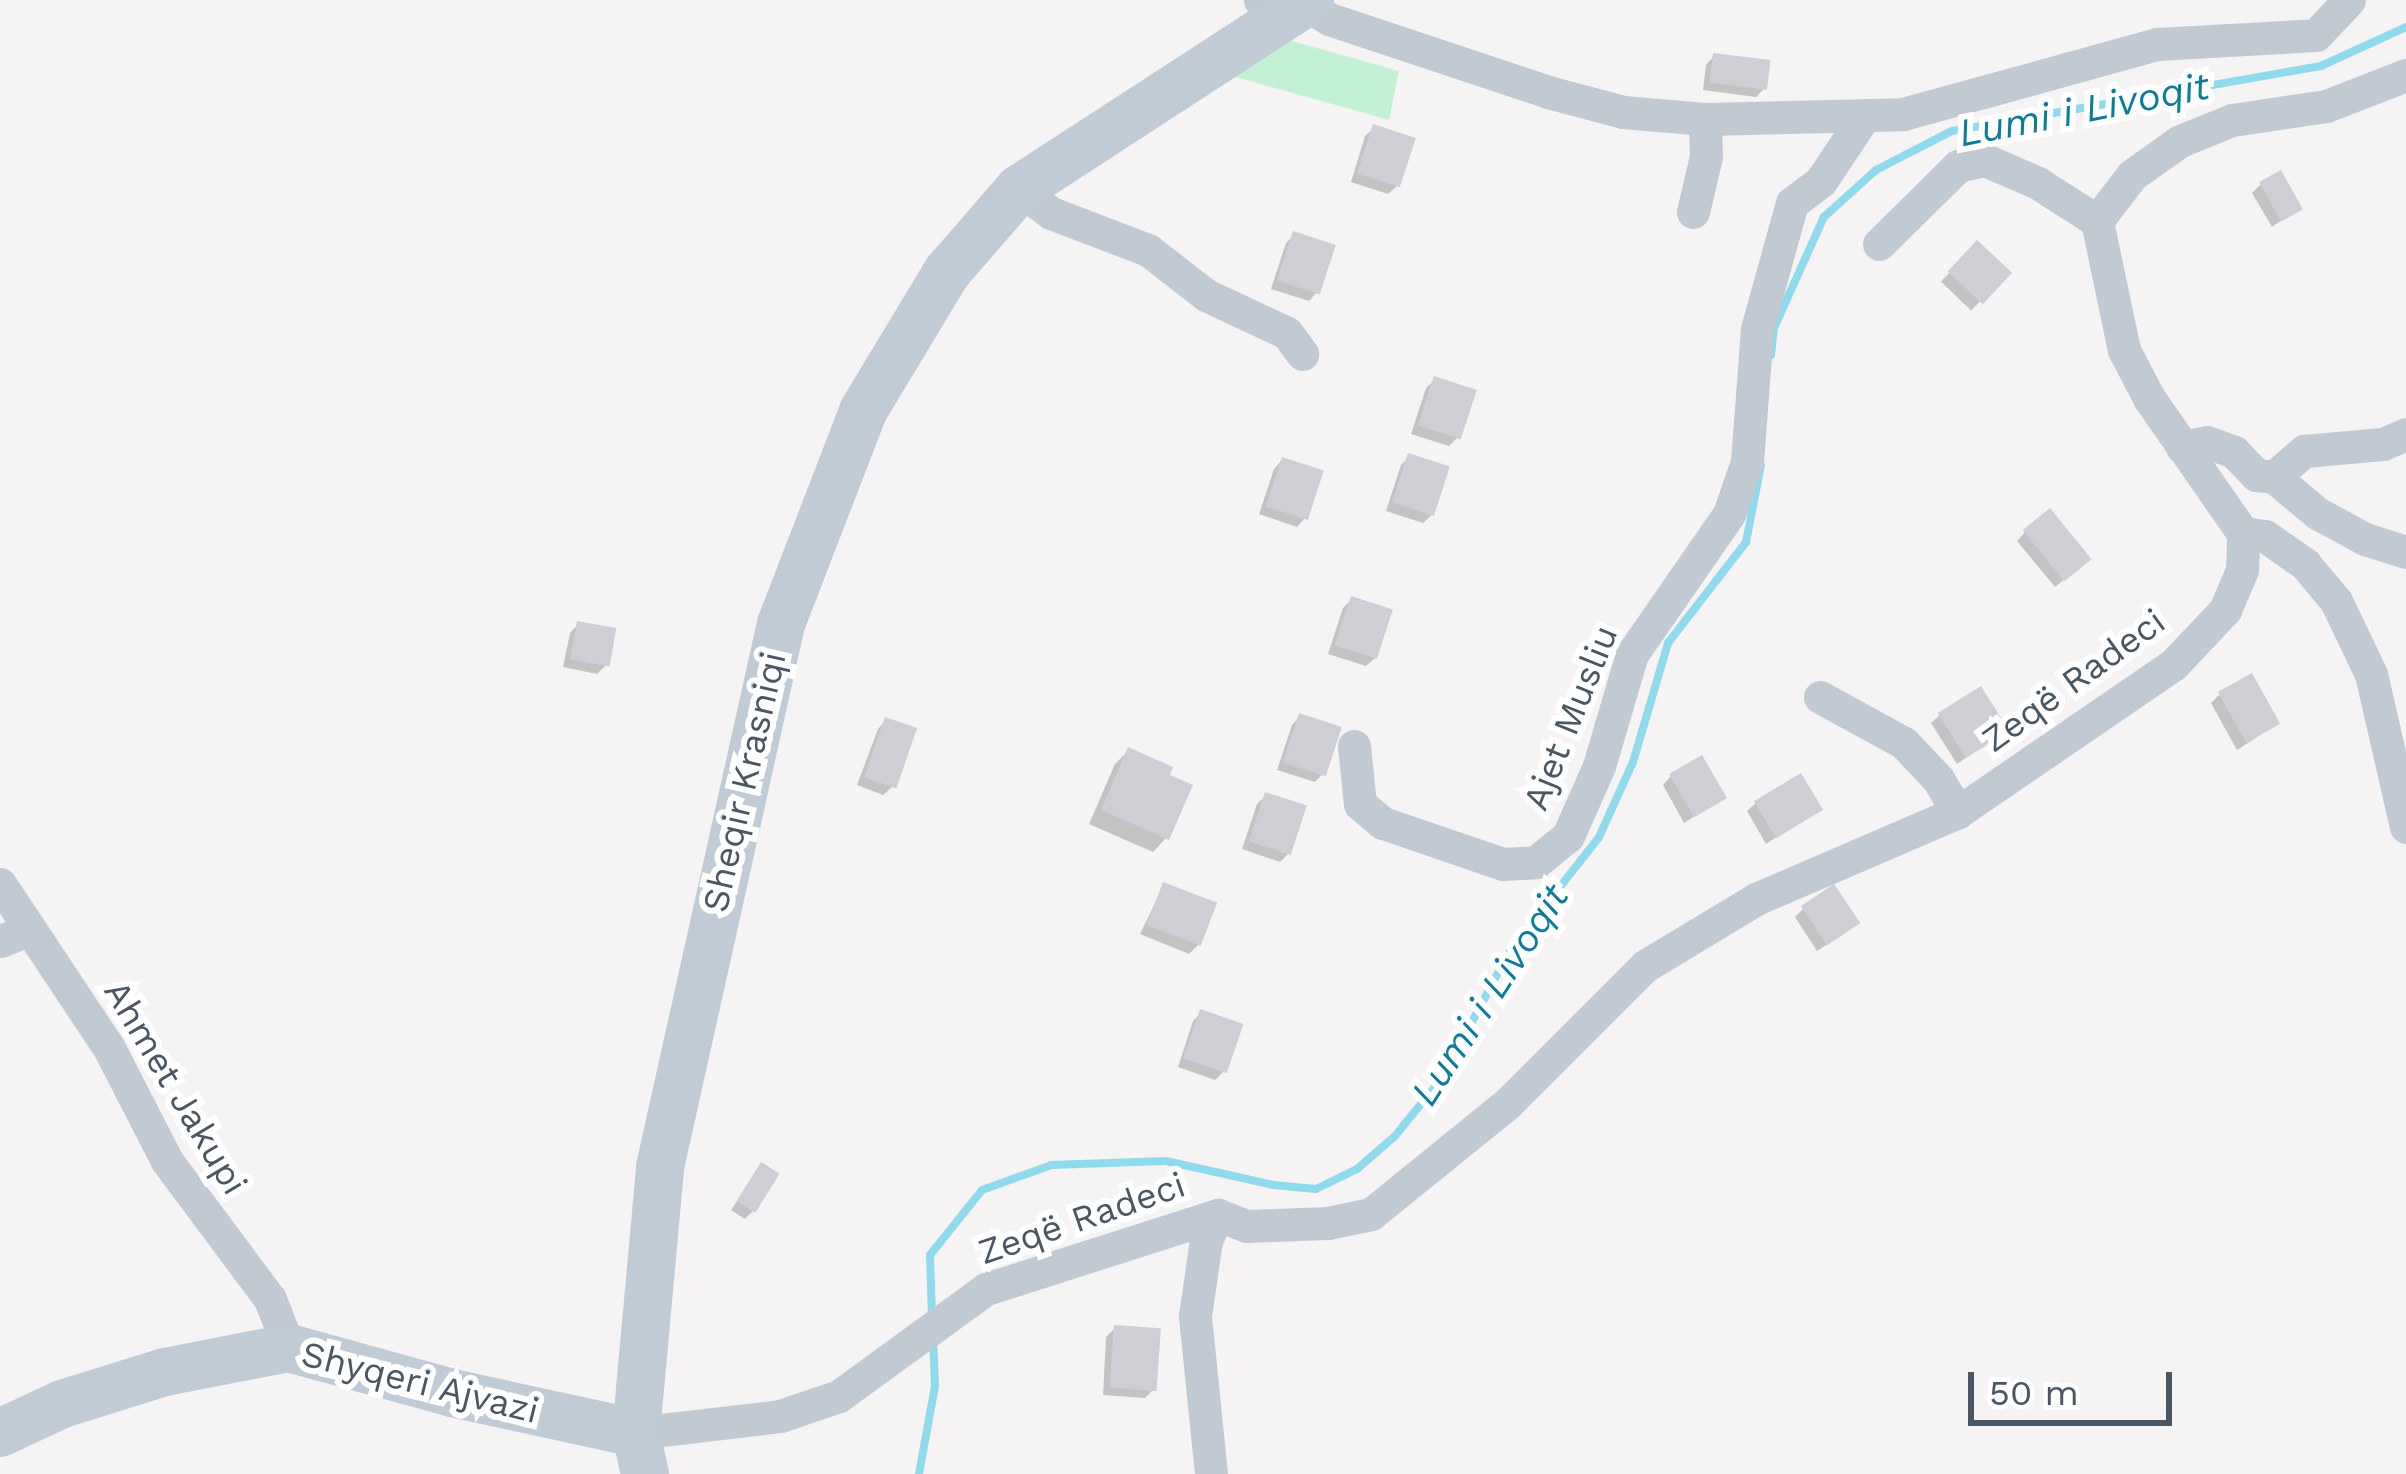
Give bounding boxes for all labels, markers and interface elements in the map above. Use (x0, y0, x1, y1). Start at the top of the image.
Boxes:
water label: Lumi i Livoqit (1955, 63, 2213, 157)
street label: Zeqë Radeci (1974, 600, 2174, 762)
street label: Ajet Musliu (1514, 619, 1628, 817)
street label: Sheqir Krasniqi (694, 647, 796, 917)
water label: Lumi i Livoqit (1401, 876, 1579, 1114)
street label: Ahmet Jakupi (94, 973, 256, 1203)
street label: Zeqë Radeci (973, 1163, 1191, 1275)
street label: Shyqeri Ajvazi (296, 1333, 544, 1433)
scale bar (1974, 1348, 2178, 1422)
text: 50 m (1989, 1372, 2079, 1414)

